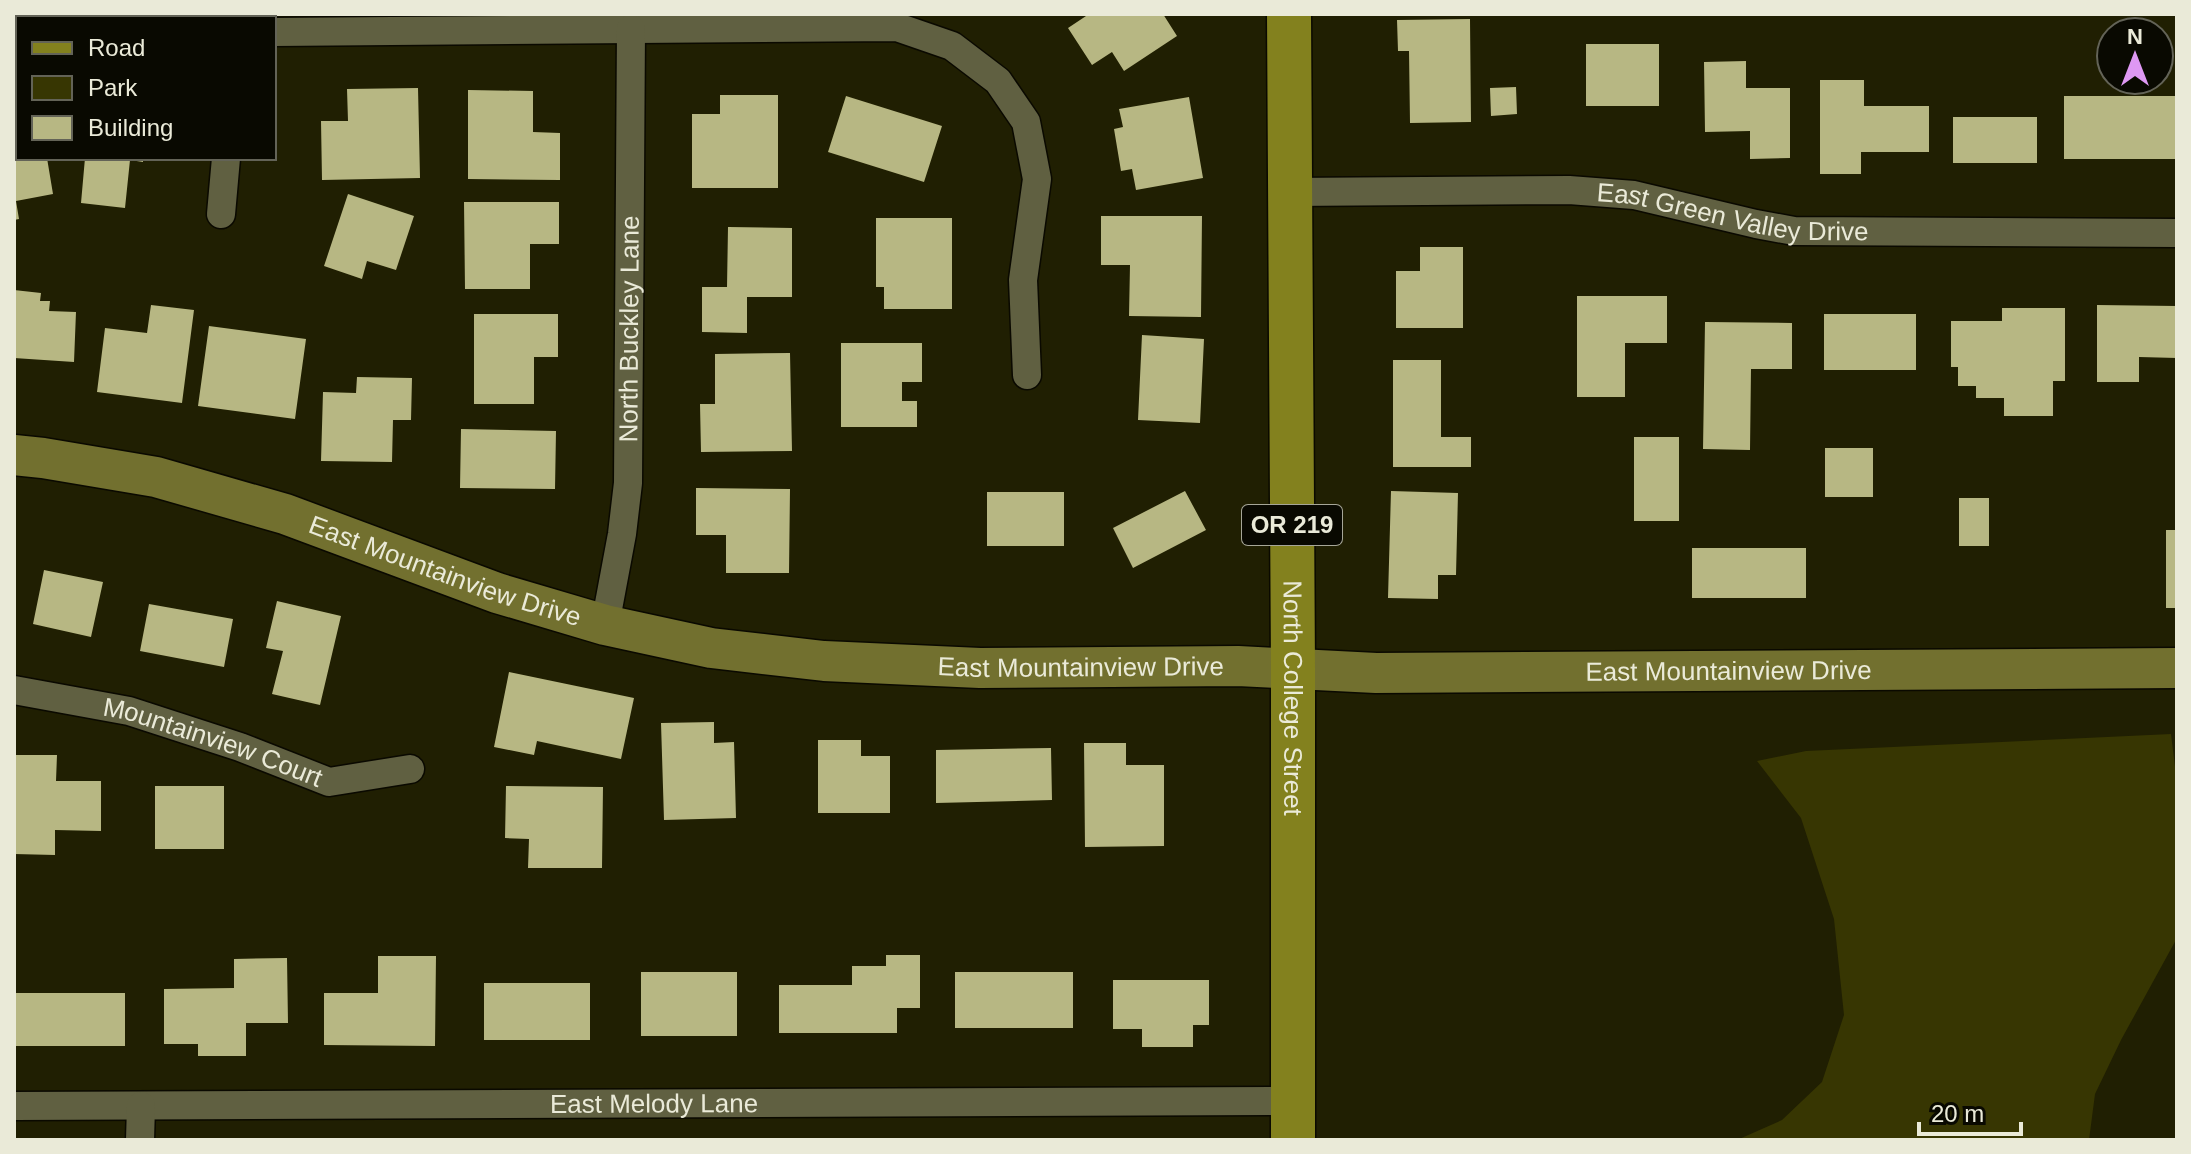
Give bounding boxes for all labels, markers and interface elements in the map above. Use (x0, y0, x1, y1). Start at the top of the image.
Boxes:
legend (16, 16, 276, 160)
north arrow (2095, 16, 2175, 96)
text: N (2127, 24, 2143, 49)
text: Road (88, 34, 145, 61)
text: Park (88, 74, 138, 101)
text: Building (88, 114, 173, 141)
street label: East Green Valley Drive (1596, 177, 1869, 246)
street label: North Buckley Lane (613, 215, 645, 443)
road number: OR 219 (1242, 505, 1342, 545)
street label: East Mountainview Drive (305, 509, 585, 632)
street label: North College Street (1277, 580, 1308, 817)
street label: East Mountainview Drive (937, 651, 1224, 683)
street label: East Mountainview Drive (1585, 655, 1872, 687)
street label: Mountainview Court (101, 692, 328, 793)
scale bar (1919, 1086, 2021, 1136)
street label: East Melody Lane (550, 1088, 758, 1119)
text: 20 m (1931, 1100, 1984, 1127)

